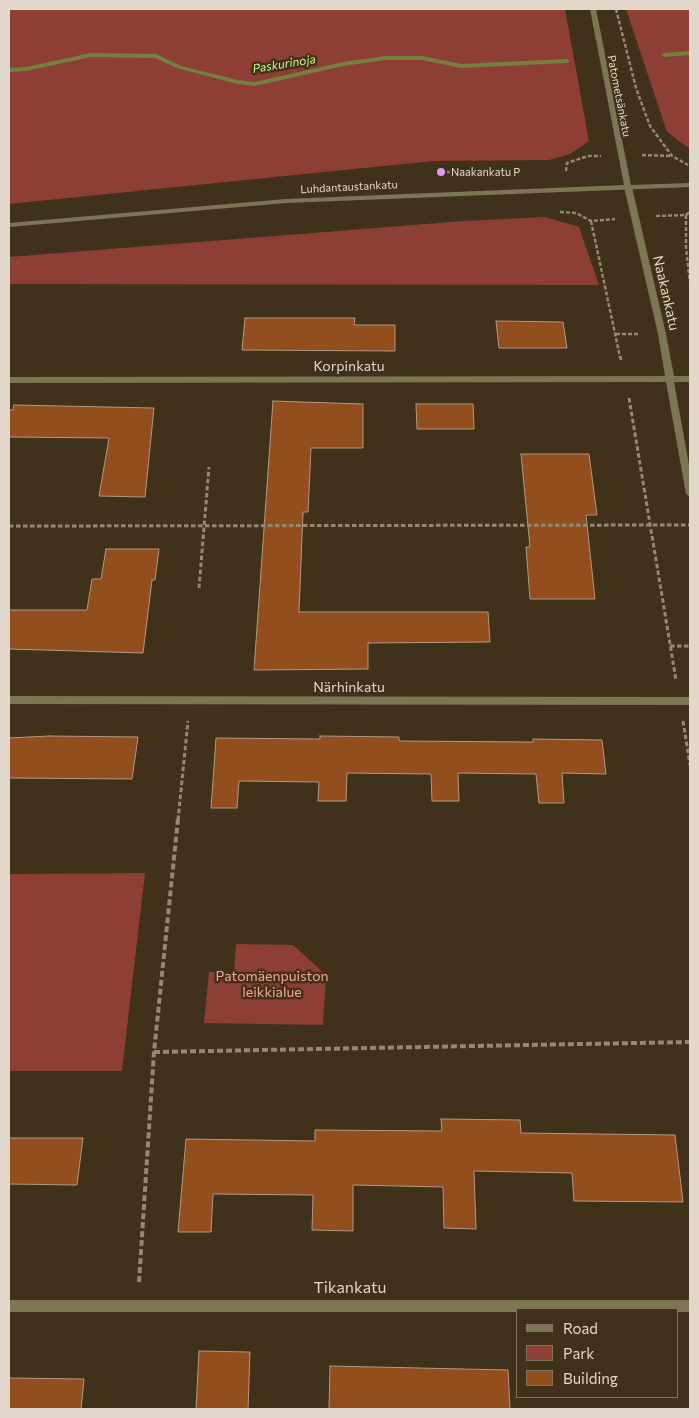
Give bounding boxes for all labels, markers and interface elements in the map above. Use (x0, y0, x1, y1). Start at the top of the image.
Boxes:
water label: Paskurinoja (251, 52, 317, 76)
street label: Patometsänkatu (605, 54, 633, 138)
place label: Naakankatu P (451, 165, 520, 179)
marker: Naakankatu P (435, 166, 447, 178)
street label: Luhdantaustankatu (300, 178, 398, 196)
street label: Naakankatu (649, 254, 683, 332)
street label: Korpinkatu (313, 358, 385, 374)
street label: Närhinkatu (313, 679, 385, 695)
park label: Patomäenpuiston leikkialue (215, 968, 329, 1000)
street label: Tikankatu (313, 1278, 387, 1298)
legend (516, 1308, 679, 1398)
text: Road (563, 1319, 598, 1337)
text: Park (563, 1344, 594, 1362)
text: Building (563, 1369, 618, 1387)

